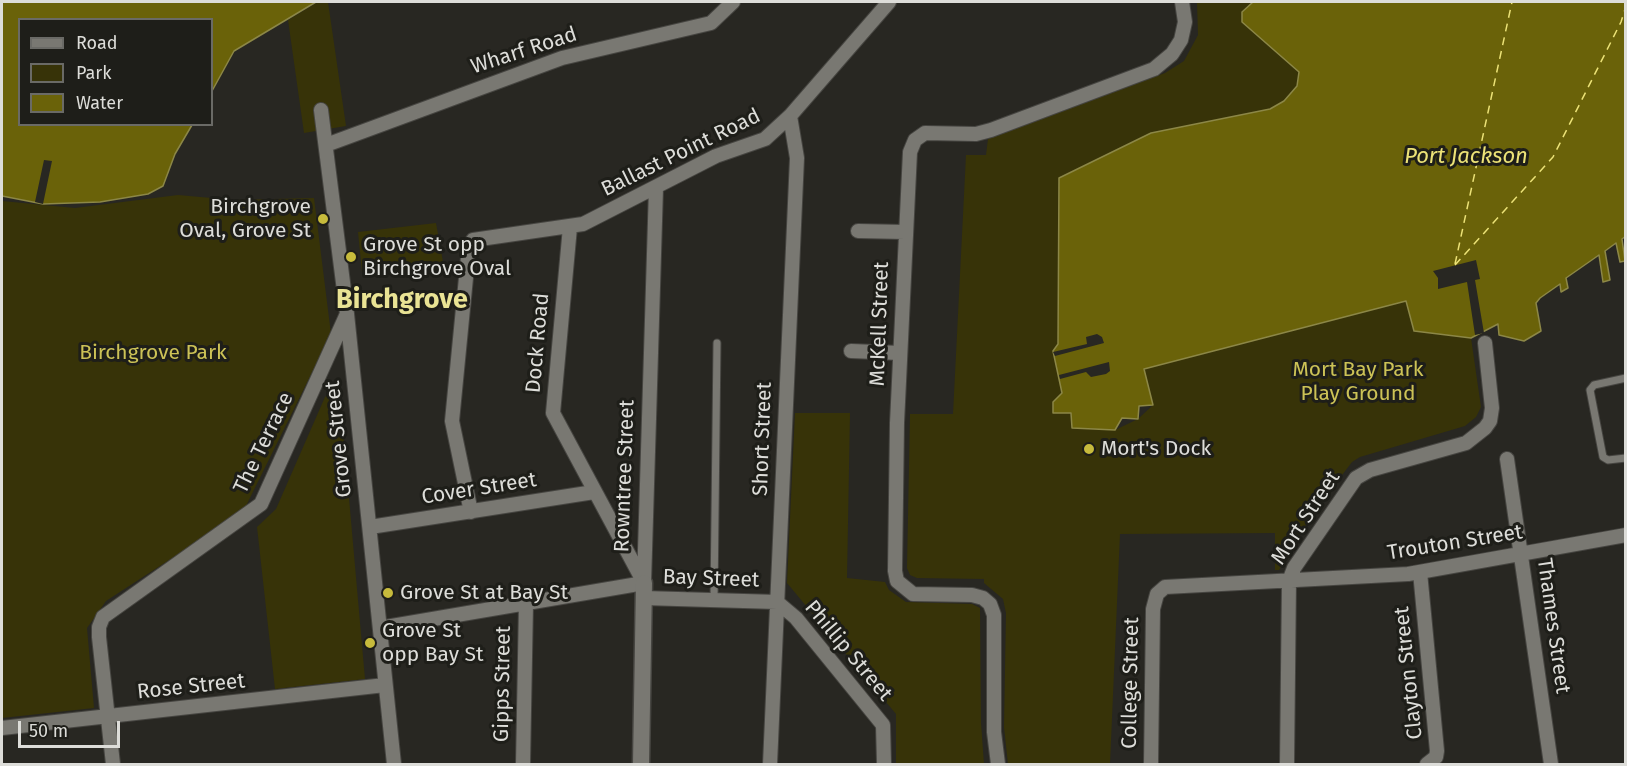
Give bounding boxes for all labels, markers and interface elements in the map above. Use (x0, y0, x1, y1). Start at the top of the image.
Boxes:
legend (18, 18, 213, 126)
street label: Wharf Road (468, 22, 580, 80)
text: Road (76, 32, 118, 54)
text: Park (76, 62, 111, 84)
text: Water (76, 92, 123, 114)
street label: Ballast Point Road (597, 104, 765, 202)
water label: Port Jackson (1404, 144, 1528, 170)
place label: Birchgrove Oval, Grove St (179, 194, 311, 244)
marker: Birchgrove Oval, Grove St (316, 212, 330, 226)
place label: Grove St opp Birchgrove Oval (363, 232, 511, 282)
marker: Grove St opp Birchgrove Oval (344, 250, 358, 264)
street label: McKell Street (865, 261, 895, 387)
district label: Birchgrove (336, 284, 468, 316)
street label: Dock Road (521, 292, 555, 394)
park label: Birchgrove Park (79, 340, 227, 366)
park label: Mort Bay Park Play Ground (1293, 357, 1423, 407)
street label: Grove Street (320, 379, 358, 499)
street label: Short Street (748, 381, 778, 497)
street label: The Terrace (229, 388, 299, 498)
street label: Rowntree Street (610, 399, 640, 553)
place label: Mort's Dock (1101, 436, 1211, 462)
marker: Mort's Dock (1082, 442, 1096, 456)
street label: Mort Street (1266, 466, 1346, 570)
street label: Cover Street (420, 467, 538, 511)
street label: Trouton Street (1386, 520, 1524, 566)
street label: Thames Street (1531, 557, 1575, 695)
street label: Bay Street (662, 565, 760, 593)
place label: Grove St at Bay St (400, 580, 568, 606)
marker: Grove St at Bay St (381, 586, 395, 600)
street label: Phillip Street (799, 596, 897, 706)
street label: Clayton Street (1389, 605, 1429, 741)
street label: College Street (1117, 617, 1145, 749)
place label: Grove St opp Bay St (382, 618, 484, 668)
street label: Gipps Street (489, 626, 517, 742)
marker: Grove St opp Bay St (363, 636, 377, 650)
street label: Rose Street (136, 669, 246, 705)
scale bar (21, 709, 123, 747)
text: 50 m (29, 720, 68, 742)

